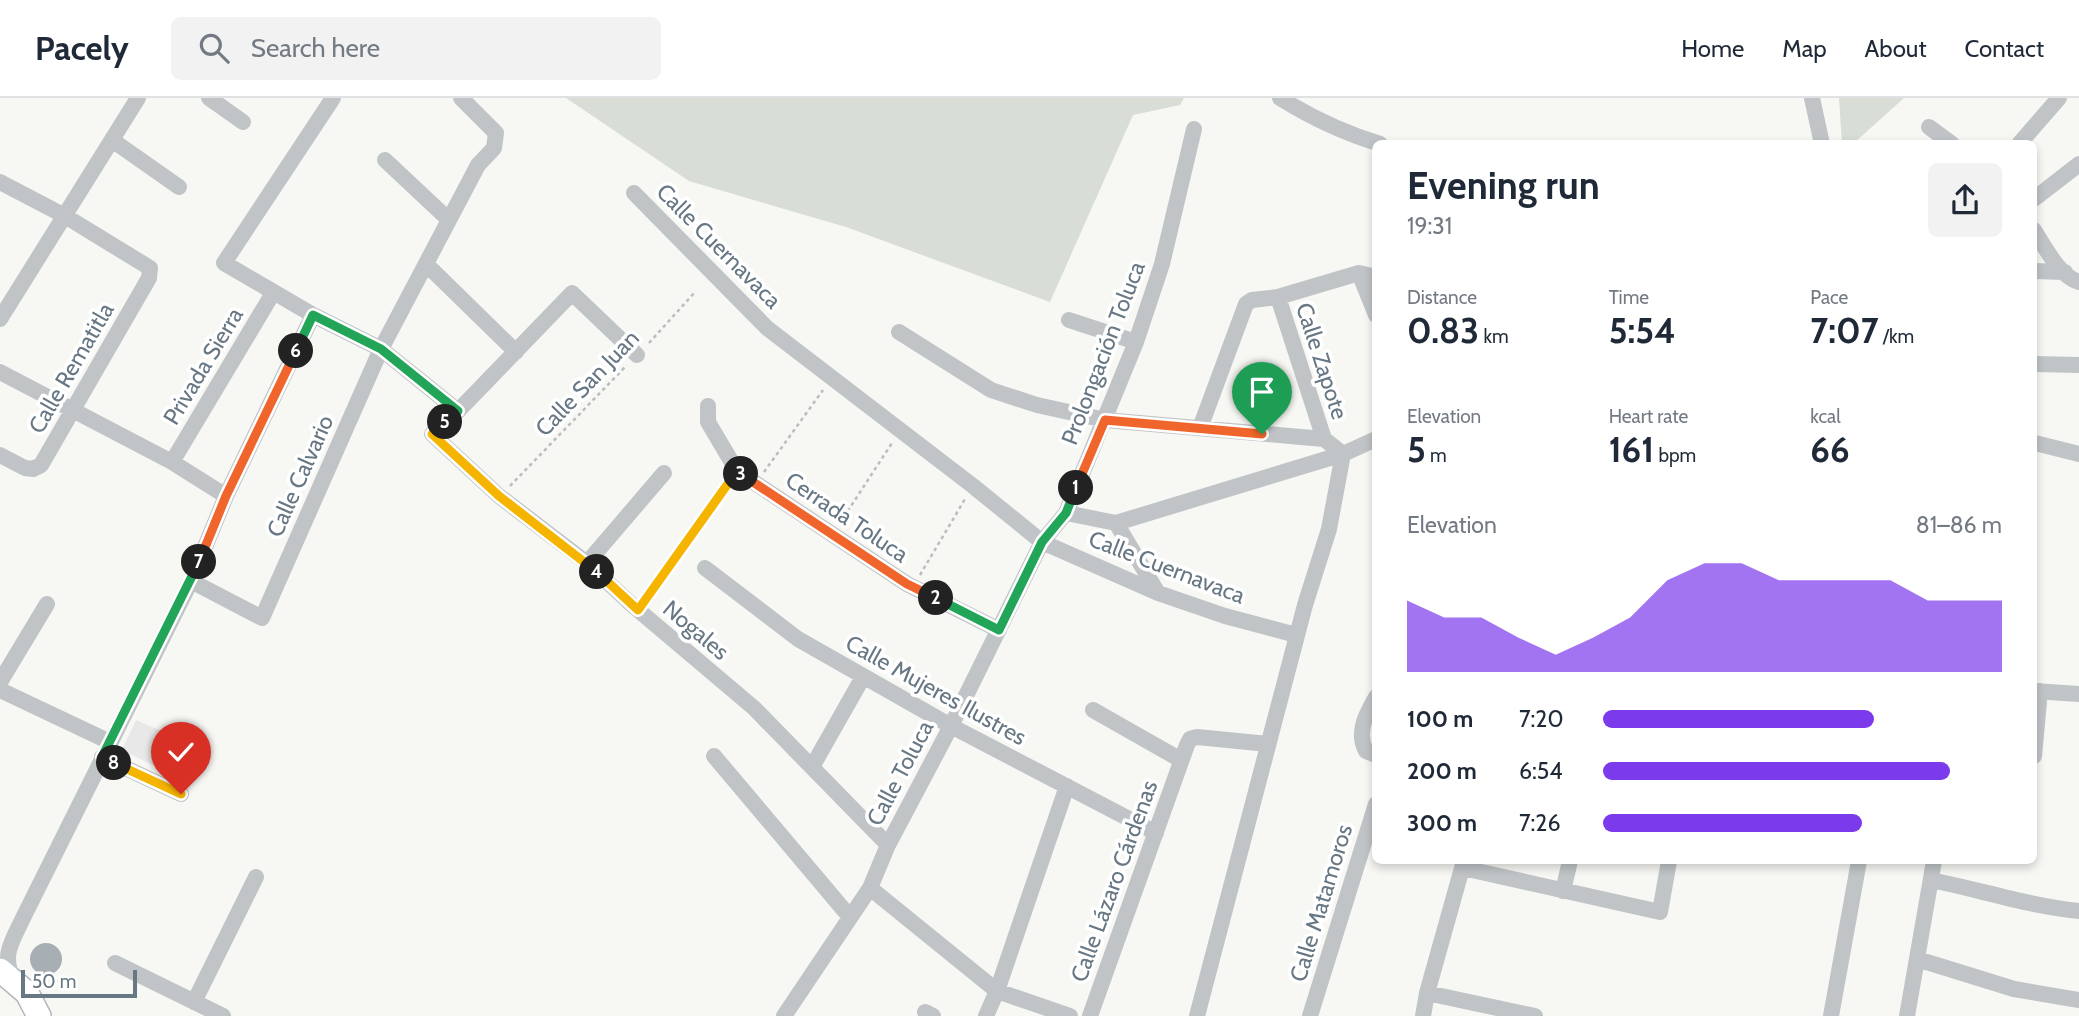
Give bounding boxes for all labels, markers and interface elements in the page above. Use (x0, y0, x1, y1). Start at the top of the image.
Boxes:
search box (171, 17, 661, 80)
text: Pacely (35, 28, 129, 68)
icon: search (195, 29, 233, 67)
text: Search here (251, 32, 380, 64)
text: Home (1681, 34, 1744, 63)
text: Map (1782, 34, 1827, 63)
text: About (1865, 34, 1927, 63)
text: Contact (1965, 34, 2044, 63)
text: Evening run (1407, 162, 1600, 209)
button: share (1928, 163, 2002, 237)
street label: Calle Cuernavaca (651, 178, 787, 314)
text: 19:31 (1407, 212, 1452, 240)
street label: Prolongación Toluca (1055, 257, 1151, 449)
text: Distance (1407, 286, 1477, 309)
text: Time (1609, 286, 1649, 309)
text: Pace (1810, 286, 1848, 309)
street label: Calle Rematitla (22, 298, 120, 438)
street label: Calle Zapote (1290, 299, 1354, 423)
street label: Privada Sierra (157, 302, 249, 430)
text: 0.83 (1407, 309, 1479, 352)
text: 5:54 (1609, 309, 1676, 352)
text: 7:07 (1810, 309, 1879, 352)
street label: Calle San Juan (529, 324, 645, 442)
text: km (1479, 325, 1509, 348)
text: /km (1879, 325, 1914, 348)
pin: 6 (278, 334, 314, 368)
text: 6 (290, 339, 301, 362)
pin (1232, 362, 1292, 434)
icon: arrive (1243, 373, 1281, 411)
pin: 5 (428, 404, 462, 440)
text: Elevation (1407, 405, 1481, 428)
text: Heart rate (1609, 405, 1688, 428)
text: kcal (1810, 405, 1841, 428)
text: 5 (439, 410, 450, 433)
street label: Calle Calvario (261, 411, 339, 541)
text: 5 (1407, 428, 1426, 471)
text: 161 (1609, 428, 1654, 471)
text: 66 (1810, 428, 1850, 471)
text: m (1426, 444, 1447, 467)
text: bpm (1654, 444, 1696, 467)
pin: 3 (724, 456, 758, 492)
text: 3 (735, 462, 746, 485)
street label: Cerrada Toluca (780, 466, 914, 568)
pin: 1 (1058, 470, 1094, 506)
text: 1 (1072, 476, 1079, 499)
text: Elevation (1407, 511, 1497, 539)
text: 81–86 m (1916, 511, 2002, 539)
street label: Calle Cuernavaca (1085, 524, 1249, 610)
pin: 7 (182, 545, 216, 580)
text: 7 (194, 550, 203, 573)
pin: 4 (580, 554, 614, 589)
text: 4 (591, 560, 602, 583)
pin: 2 (918, 580, 954, 616)
text: 2 (930, 586, 941, 609)
street label: Nogales (657, 594, 735, 666)
street label: Calle Mujeres Ilustres (841, 629, 1031, 751)
text: 100 m (1407, 705, 1473, 733)
text: 7:20 (1519, 705, 1563, 733)
street label: Calle Toluca (861, 716, 939, 830)
pin (151, 722, 211, 794)
icon: check (162, 733, 200, 771)
pin: 8 (96, 746, 132, 780)
text: 8 (108, 751, 119, 774)
text: 200 m (1407, 757, 1477, 785)
text: 6:54 (1519, 757, 1563, 785)
street label: Calle Lázaro Cárdenas (1065, 776, 1163, 986)
text: 300 m (1407, 809, 1477, 837)
text: 7:26 (1519, 809, 1560, 837)
street label: Calle Matamoros (1284, 821, 1358, 985)
scale bar (21, 967, 136, 999)
text: 50 m (32, 970, 76, 993)

